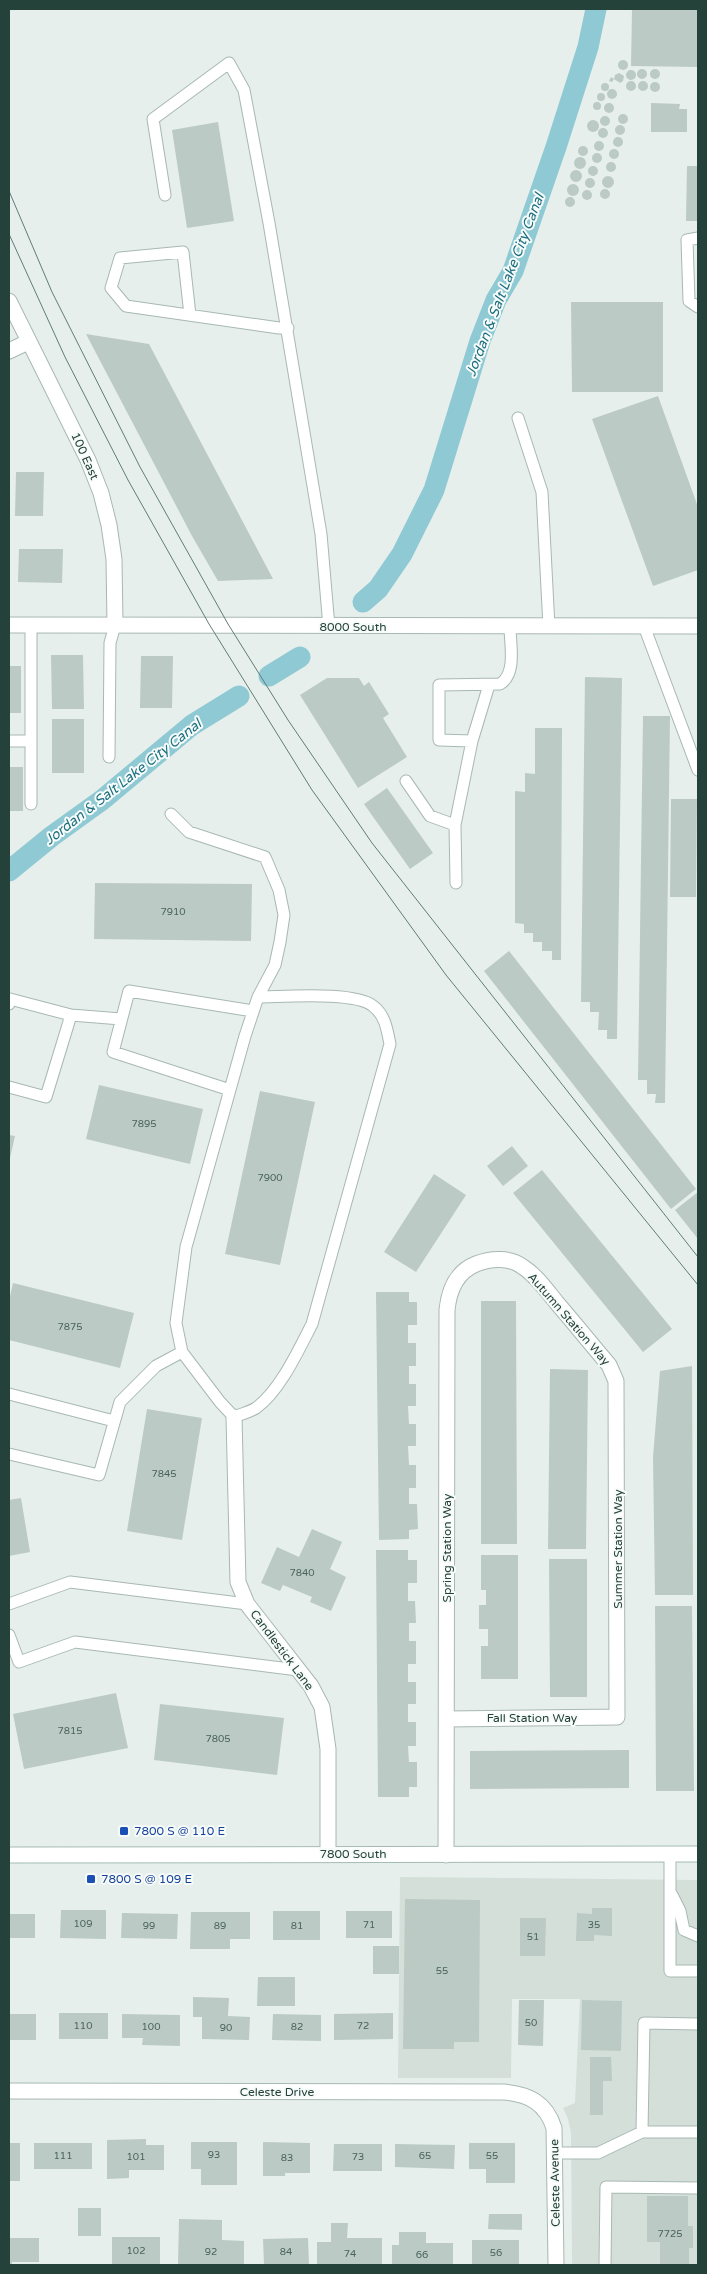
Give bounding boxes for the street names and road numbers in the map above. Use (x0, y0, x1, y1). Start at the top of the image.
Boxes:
street label: 100 East (68, 430, 102, 482)
street label: 8000 South (319, 620, 387, 634)
street label: Autumn Station Way (525, 1270, 613, 1368)
street label: Summer Station Way (611, 1489, 625, 1609)
street label: Spring Station Way (440, 1493, 454, 1602)
street label: Candlestick Lane (247, 1607, 317, 1693)
street label: Fall Station Way (487, 1711, 578, 1725)
street label: 7800 South (319, 1847, 387, 1861)
street label: Celeste Drive (240, 2085, 314, 2099)
street label: Celeste Avenue (547, 2139, 563, 2227)

